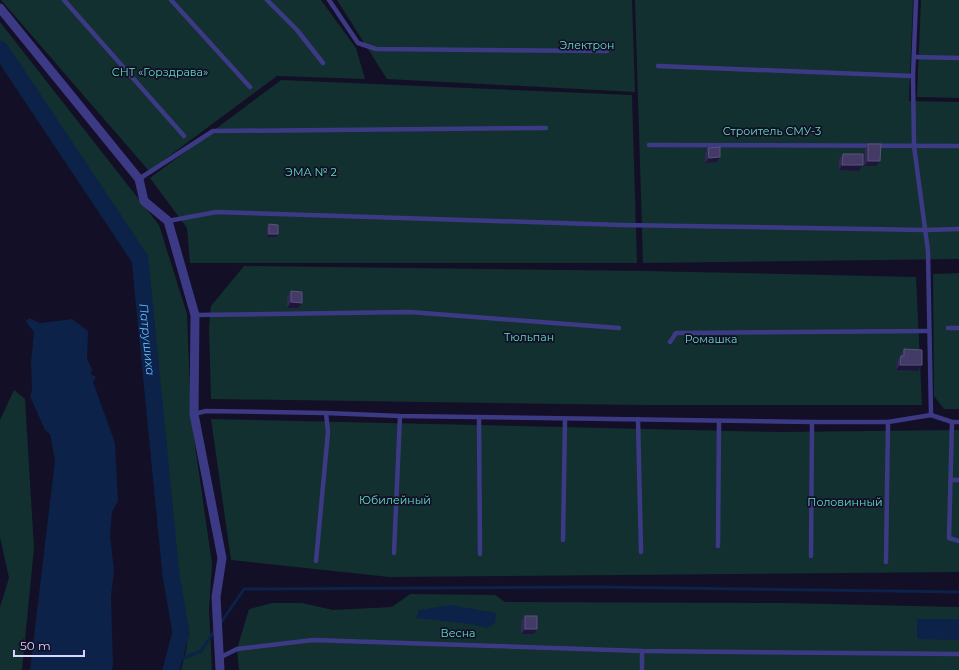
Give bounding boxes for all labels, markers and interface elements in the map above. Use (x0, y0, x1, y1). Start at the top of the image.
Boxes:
park label: Электрон (560, 38, 614, 52)
park label: СНТ «Горздрава» (112, 65, 208, 79)
park label: Строитель СМУ-3 (723, 124, 821, 138)
park label: ЭМА № 2 (285, 165, 337, 179)
water label: Патрушиха (137, 302, 159, 376)
park label: Тюльпан (504, 330, 554, 344)
park label: Ромашка (685, 332, 737, 346)
park label: Юбилейный (359, 493, 431, 507)
park label: Половинный (807, 495, 883, 509)
park label: Весна (440, 626, 476, 640)
scale bar (14, 632, 84, 658)
text: 50 m (20, 638, 51, 653)

